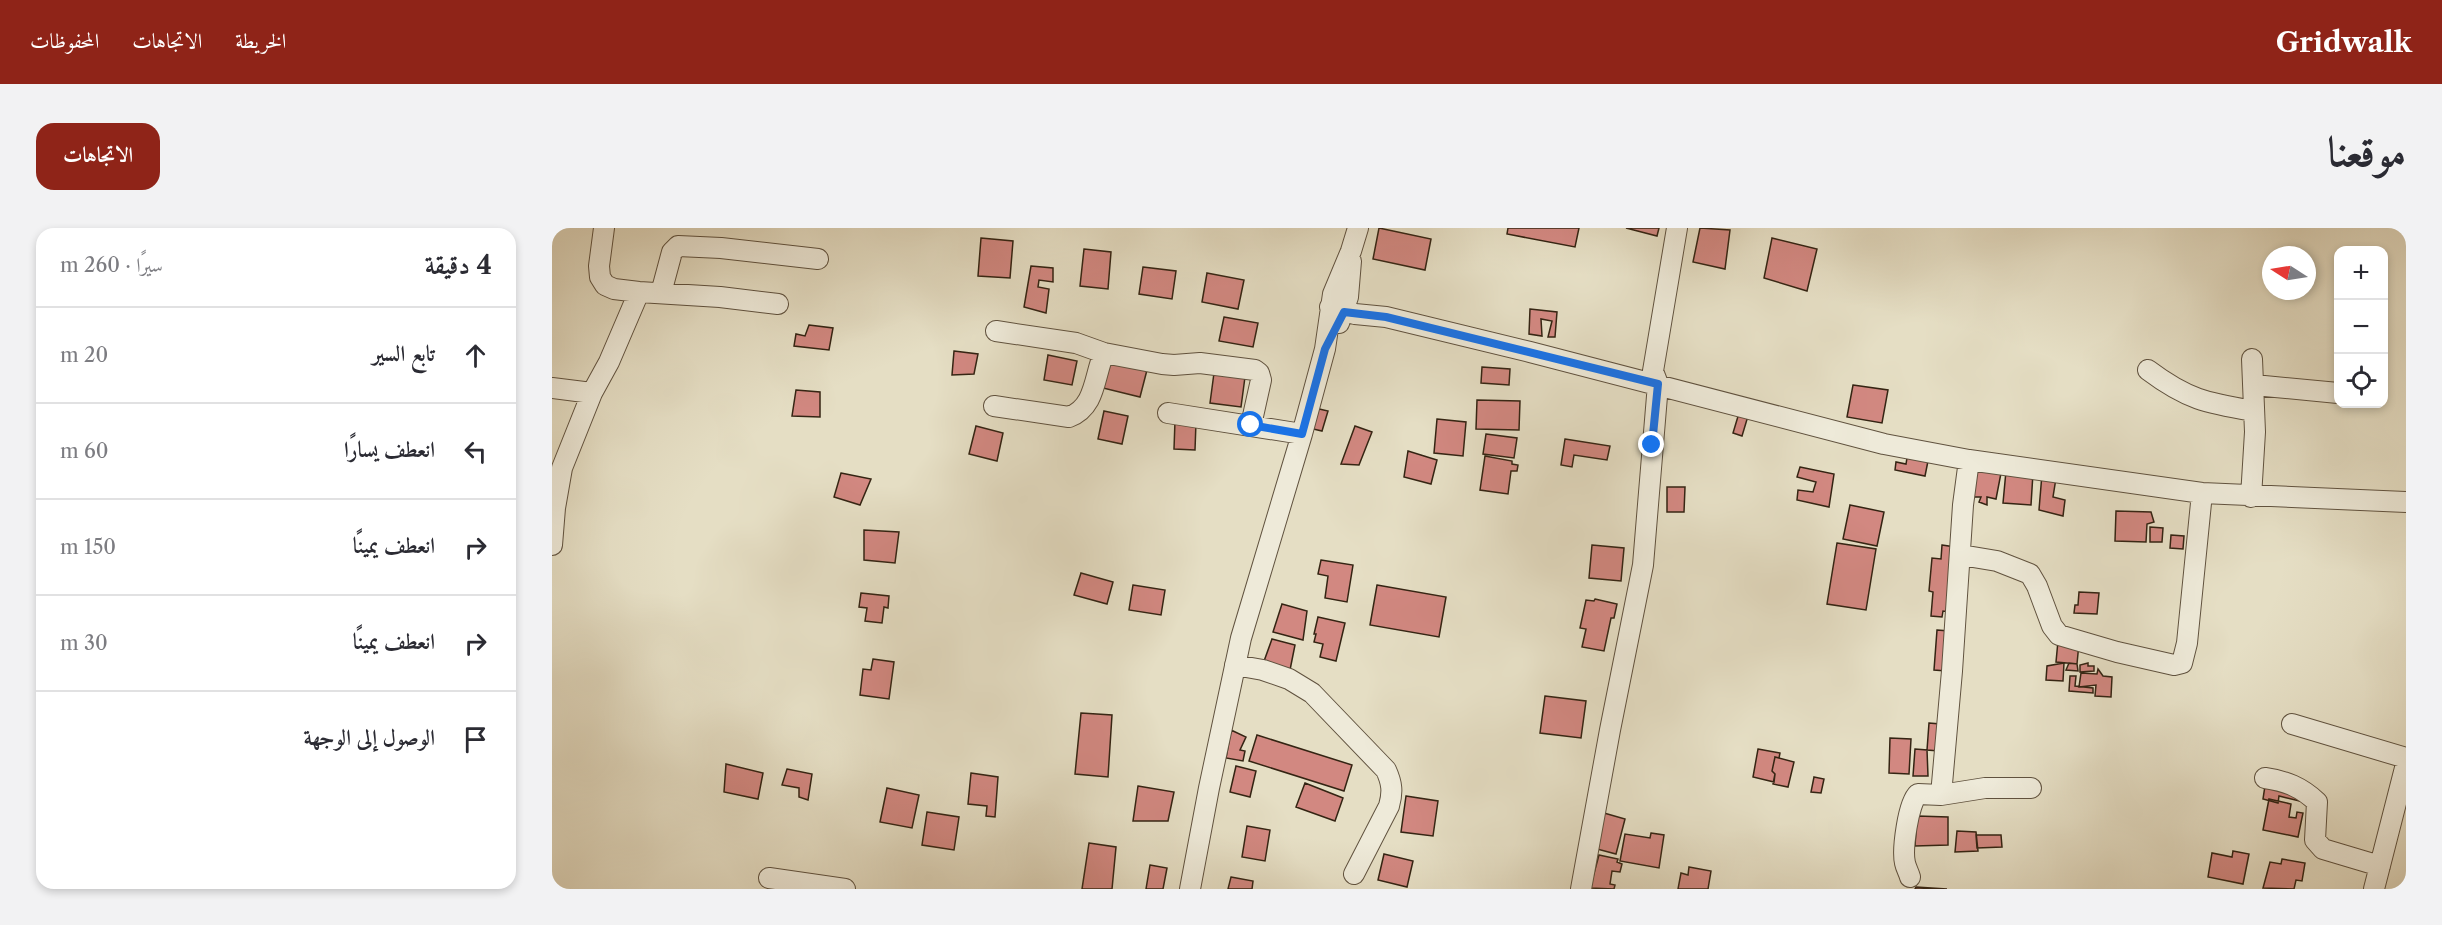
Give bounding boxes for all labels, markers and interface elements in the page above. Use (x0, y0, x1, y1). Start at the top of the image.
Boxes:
text: Gridwalk (2276, 25, 2412, 59)
text: المحفوظات (30, 28, 99, 53)
text: الاتجاهات (132, 28, 202, 53)
text: الخريطة (235, 28, 286, 53)
button: الاتجاهات (36, 123, 160, 190)
text: موقعنا (2328, 125, 2406, 177)
north arrow (2262, 246, 2316, 300)
map controls (2334, 246, 2388, 408)
button: + (2334, 246, 2388, 300)
text: 4 دقيقة (425, 249, 492, 281)
text: سيرًا · 260 m (60, 253, 163, 277)
button: − (2334, 300, 2388, 354)
icon: ahead (459, 339, 492, 372)
text: تابع السير (372, 340, 435, 367)
text: 20 m (60, 343, 108, 367)
button: locate (2334, 354, 2388, 408)
route start (1237, 411, 1263, 437)
route end (1638, 431, 1664, 457)
icon: left (459, 435, 492, 468)
text: انعطف يسارًا (344, 436, 435, 463)
text: 60 m (60, 439, 108, 463)
icon: right (459, 531, 492, 564)
text: انعطف يمينًا (353, 532, 435, 559)
text: 150 m (60, 535, 116, 559)
icon: right (459, 627, 492, 660)
text: انعطف يمينًا (353, 628, 435, 655)
text: 30 m (60, 631, 108, 655)
icon: arrive (459, 723, 492, 756)
text: الوصول إلى الوجهة (303, 724, 435, 751)

